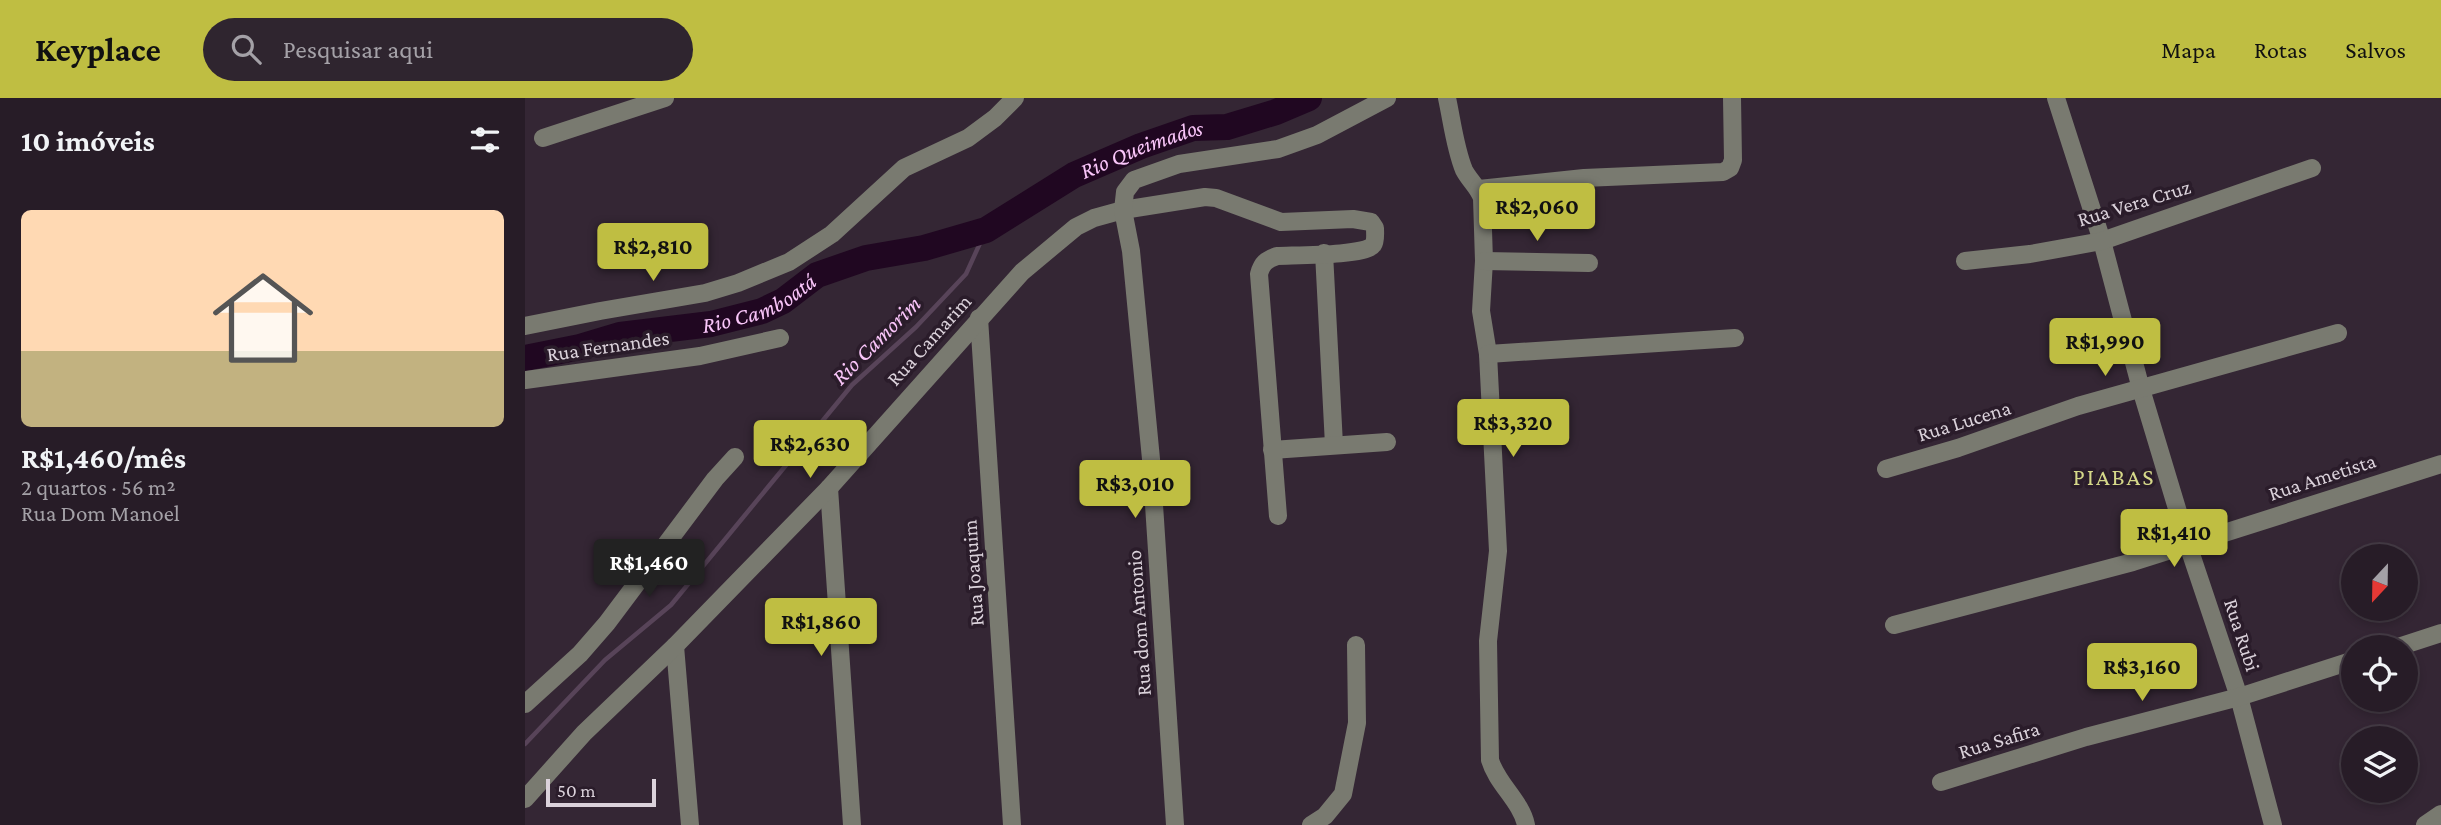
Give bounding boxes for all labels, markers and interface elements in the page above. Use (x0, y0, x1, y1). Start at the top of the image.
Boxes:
search box (203, 18, 693, 81)
icon: search (227, 30, 265, 68)
text: Keyplace (35, 31, 161, 68)
text: Pesquisar aqui (283, 35, 433, 64)
text: Mapa (2161, 36, 2216, 63)
text: Rotas (2254, 36, 2307, 63)
text: Salvos (2345, 36, 2406, 63)
water label: Rio Queimados (1076, 115, 1204, 184)
icon: filters (466, 121, 504, 159)
text: 10 imóveis (21, 124, 155, 157)
street label: Rua Vera Cruz (2074, 174, 2194, 232)
pin: R$2,060 (1472, 184, 1602, 243)
text: R$2,060 (1495, 193, 1579, 219)
pin: R$2,810 (588, 223, 718, 283)
text: R$2,810 (613, 233, 693, 259)
icon: home (200, 255, 326, 381)
water label: Rio Camboatá (701, 268, 821, 338)
street label: Rua Camarim (882, 289, 976, 391)
water label: Rio Camorim (826, 290, 926, 390)
pin: R$1,990 (2040, 318, 2170, 378)
street label: Rua Fernandes (545, 326, 671, 366)
text: R$1,990 (2065, 328, 2145, 354)
street label: Rua Lucena (1914, 395, 2014, 447)
pin: R$3,320 (1448, 400, 1578, 459)
text: R$3,320 (1473, 409, 1553, 435)
pin: R$2,630 (745, 420, 875, 480)
text: R$2,630 (770, 430, 850, 456)
text: R$1,460/mês (21, 441, 186, 474)
street label: Rua Ametista (2265, 448, 2379, 506)
pin: R$3,010 (1070, 460, 1200, 520)
district label: PIABAS (2073, 463, 2155, 490)
text: R$3,010 (1095, 470, 1175, 496)
text: 2 quartos · 56 m² (21, 474, 175, 500)
text: Rua Dom Manoel (21, 500, 180, 526)
pin: R$1,410 (2109, 510, 2239, 569)
street label: Rua Joaquim (957, 519, 989, 627)
text: R$1,410 (2137, 519, 2211, 545)
pin: R$1,460 (584, 540, 714, 599)
north arrow (2341, 544, 2419, 621)
map controls (2341, 544, 2418, 803)
text: R$1,460 (610, 549, 688, 575)
street label: Rua dom Antonio (1122, 549, 1156, 697)
street label: Rua Rubi (2219, 596, 2265, 675)
pin: R$1,860 (756, 598, 886, 658)
text: R$1,860 (781, 608, 861, 634)
button: locate (2341, 635, 2418, 712)
pin: R$3,160 (2077, 644, 2207, 703)
text: R$3,160 (2103, 653, 2181, 679)
street label: Rua Safira (1955, 716, 2043, 764)
button: layers (2341, 726, 2418, 803)
scale bar (546, 776, 656, 808)
text: 50 m (557, 780, 596, 801)

